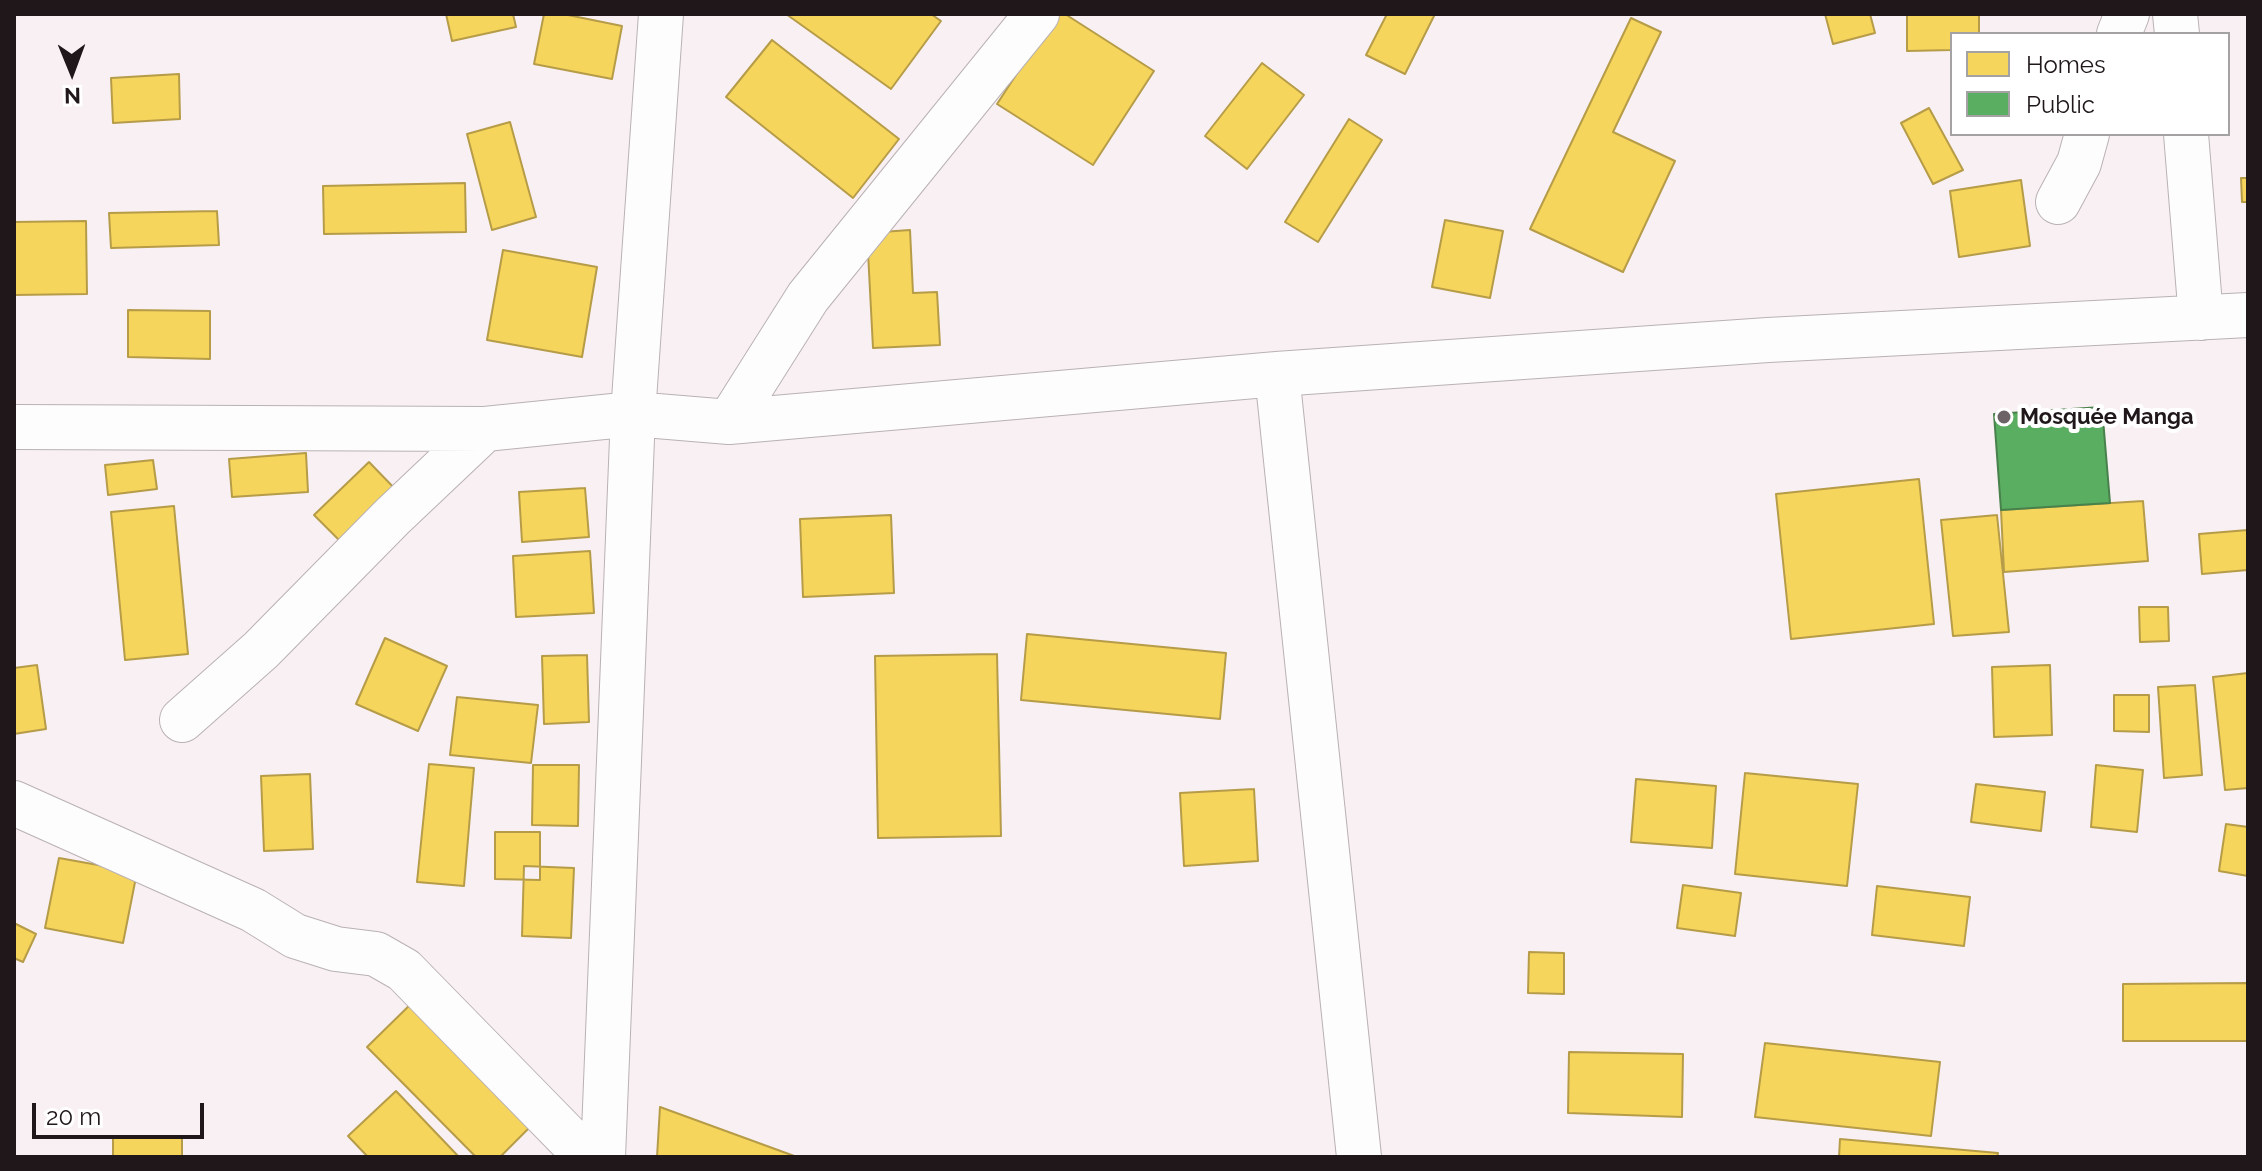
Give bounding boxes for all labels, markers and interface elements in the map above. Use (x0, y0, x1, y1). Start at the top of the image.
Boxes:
north arrow (32, 32, 112, 112)
legend (1950, 32, 2230, 136)
text: Homes (2026, 50, 2106, 79)
text: N (64, 83, 81, 109)
text: Public (2026, 90, 2095, 119)
place label: Mosquée Manga (2020, 404, 2194, 430)
marker: Mosquée Manga (1995, 408, 2013, 426)
scale bar (36, 1087, 208, 1137)
text: 20 m (46, 1102, 101, 1131)

